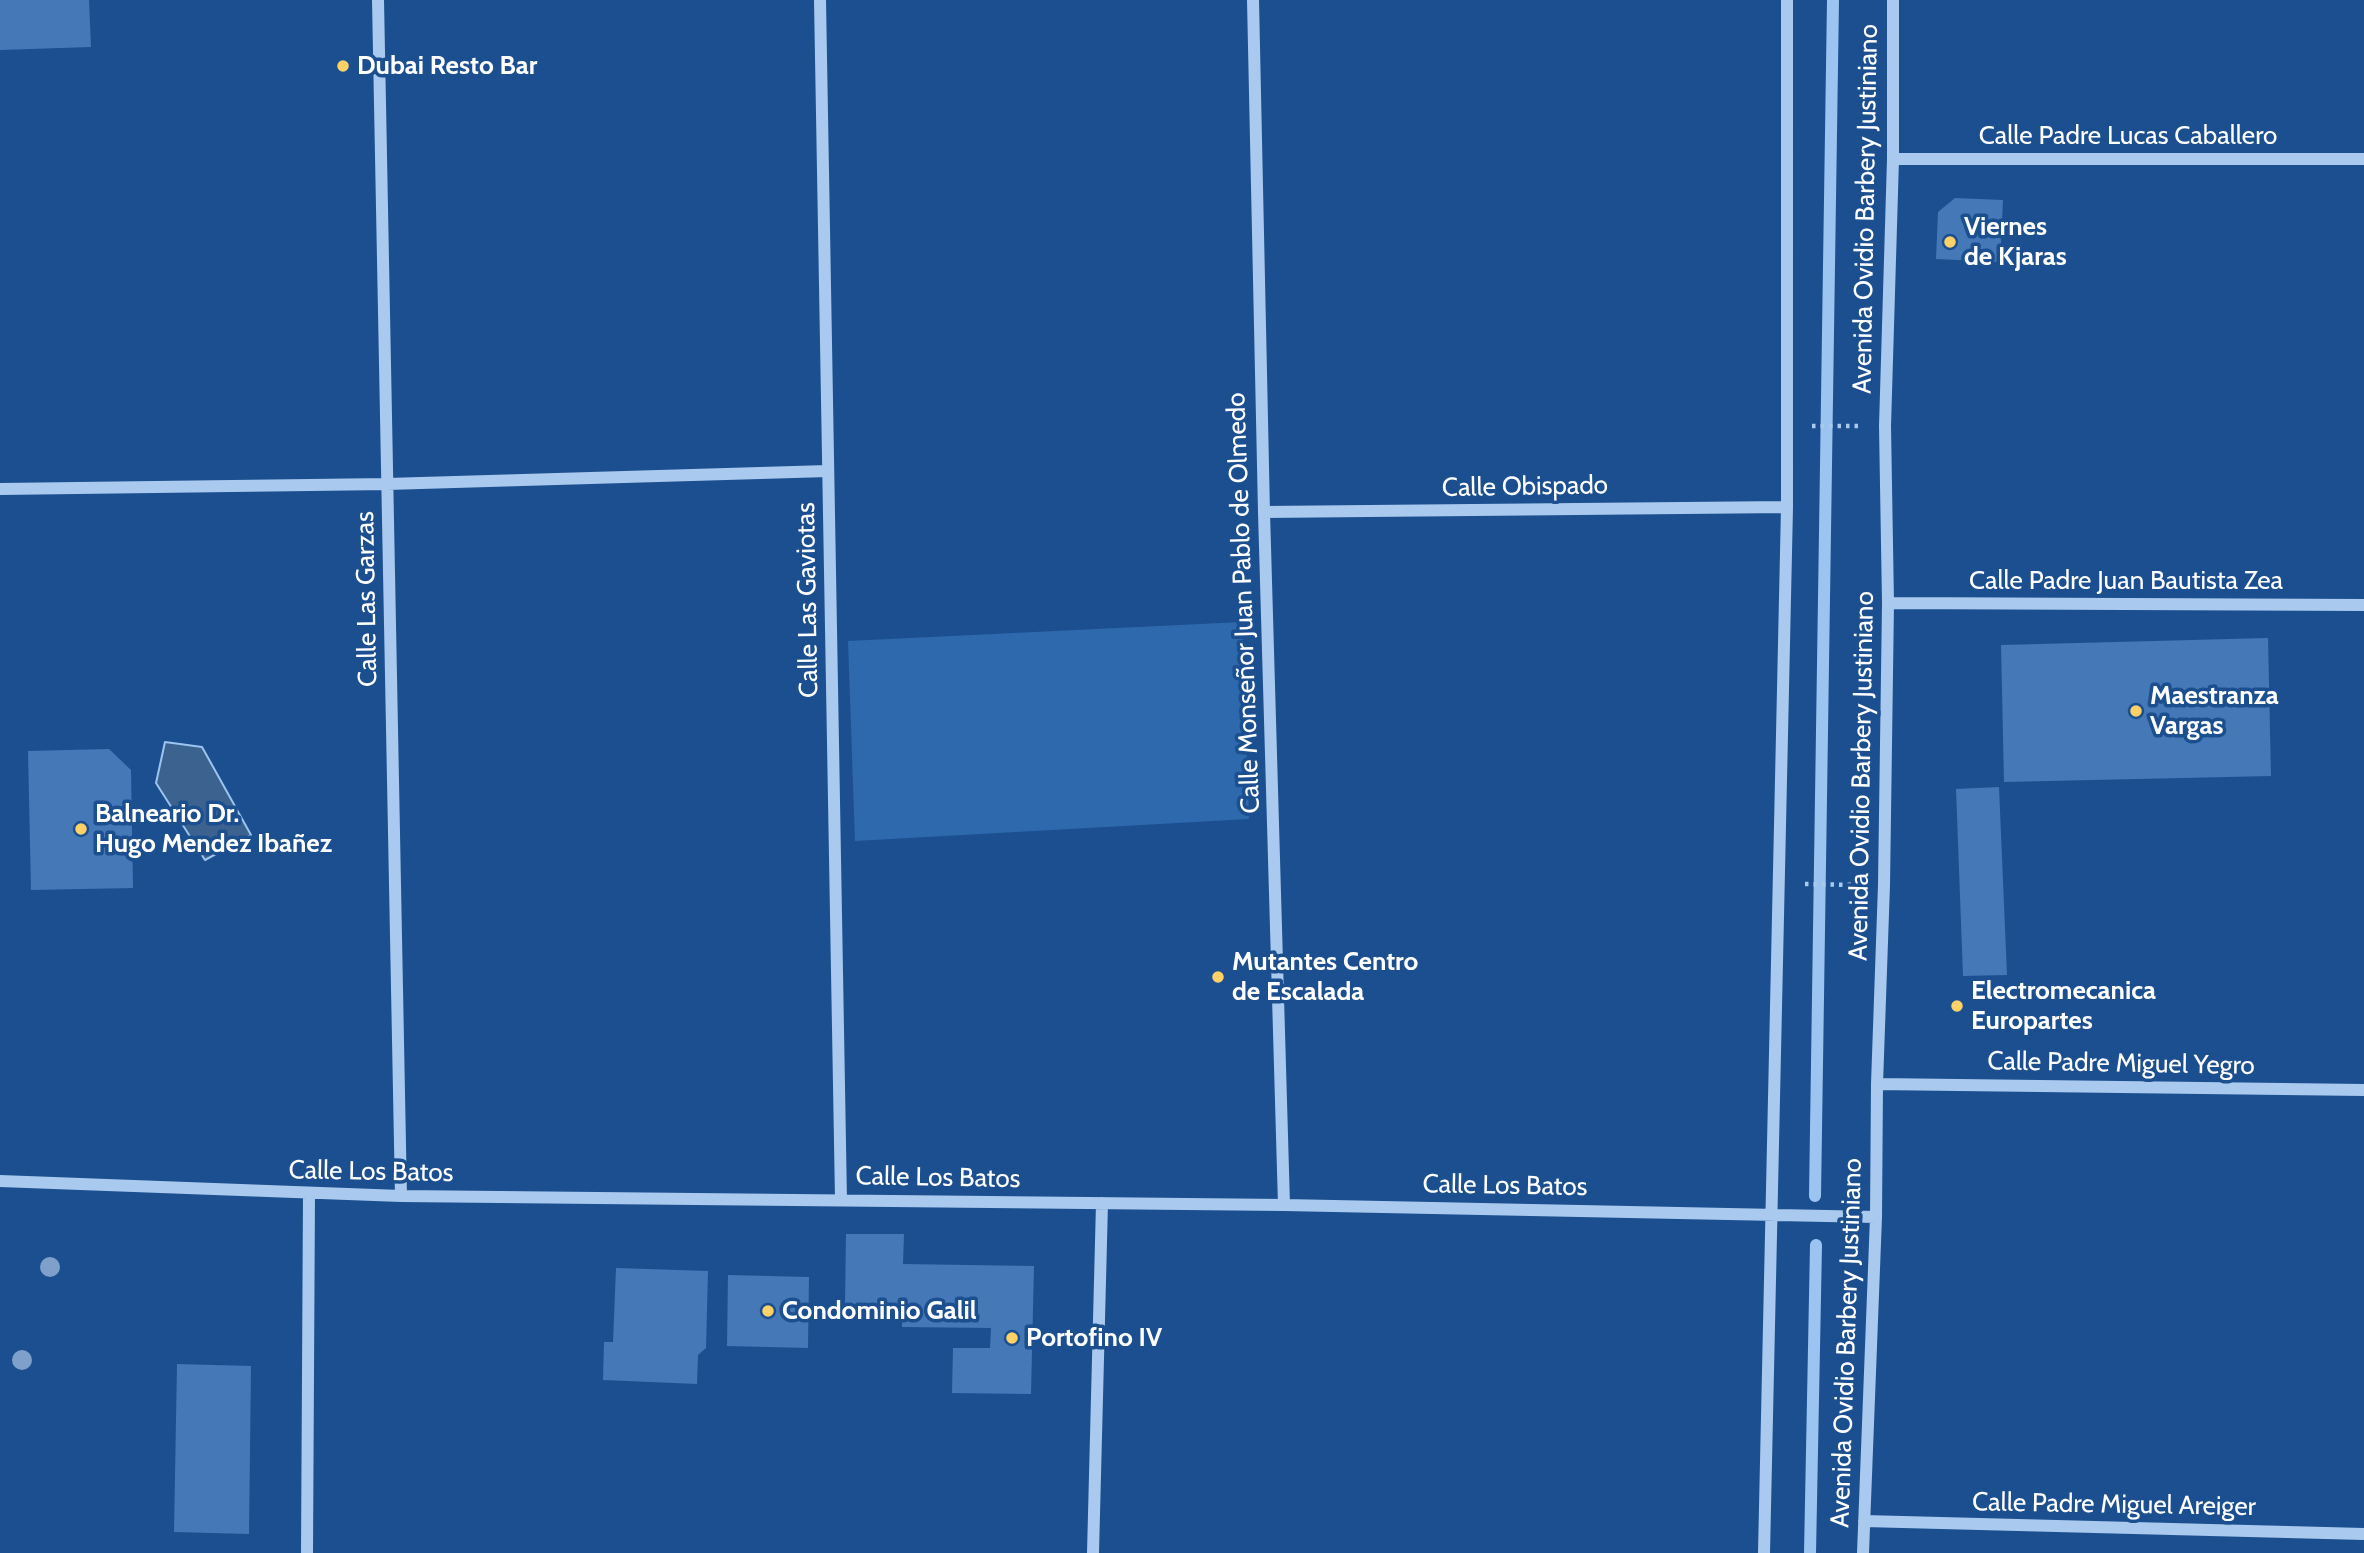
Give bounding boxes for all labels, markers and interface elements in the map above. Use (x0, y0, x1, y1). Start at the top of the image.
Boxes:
street label: Avenida Ovidio Barbery Justiniano (1847, 24, 1885, 394)
place label: Dubai Resto Bar (357, 50, 537, 82)
marker: Dubai Resto Bar (335, 58, 351, 74)
street label: Calle Padre Lucas Caballero (1979, 120, 2277, 152)
place label: Viernes de Kjaras (1964, 211, 2067, 272)
marker: Viernes de Kjaras (1942, 234, 1958, 250)
street label: Calle Monseñor Juan Pablo de Olmedo (1221, 392, 1267, 814)
street label: Calle Obispado (1442, 470, 1608, 504)
street label: Calle Las Gaviotas (791, 502, 825, 698)
street label: Calle Las Garzas (350, 511, 384, 687)
street label: Calle Padre Juan Bautista Zea (1969, 565, 2283, 597)
street label: Avenida Ovidio Barbery Justiniano (1843, 591, 1881, 961)
place label: Maestranza Vargas (2150, 680, 2279, 742)
marker: Maestranza Vargas (2128, 703, 2144, 719)
place label: Balneario Dr. Hugo Mendez Ibañez (95, 798, 332, 860)
marker: Balneario Dr. Hugo Mendez Ibañez (73, 821, 89, 837)
place label: Mutantes Centro de Escalada (1232, 946, 1418, 1007)
marker: Mutantes Centro de Escalada (1210, 969, 1226, 985)
place label: Electromecanica Europartes (1971, 975, 2156, 1036)
marker: Electromecanica Europartes (1949, 998, 1965, 1014)
street label: Calle Padre Miguel Yegro (1987, 1046, 2255, 1082)
street label: Calle Los Batos (288, 1155, 454, 1189)
street label: Avenida Ovidio Barbery Justiniano (1825, 1158, 1869, 1528)
street label: Calle Los Batos (855, 1161, 1021, 1195)
street label: Calle Los Batos (1422, 1169, 1588, 1203)
place label: Condominio Galil (782, 1295, 977, 1327)
marker: Condominio Galil (760, 1303, 776, 1319)
place label: Portofino IV (1026, 1322, 1162, 1354)
marker: Portofino IV (1004, 1330, 1020, 1346)
street label: Calle Padre Miguel Areiger (1972, 1487, 2256, 1523)

